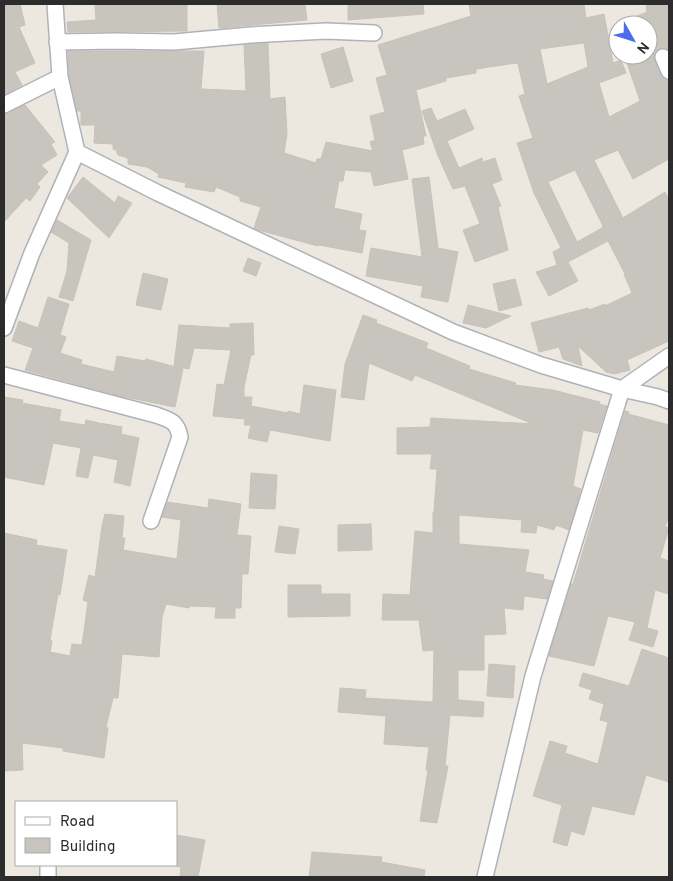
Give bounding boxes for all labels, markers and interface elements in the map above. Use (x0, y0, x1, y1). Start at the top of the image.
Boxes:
north arrow (608, 15, 658, 65)
text: N (632, 38, 652, 56)
legend (15, 801, 178, 866)
text: Road (60, 813, 95, 832)
text: Building (60, 838, 115, 857)

